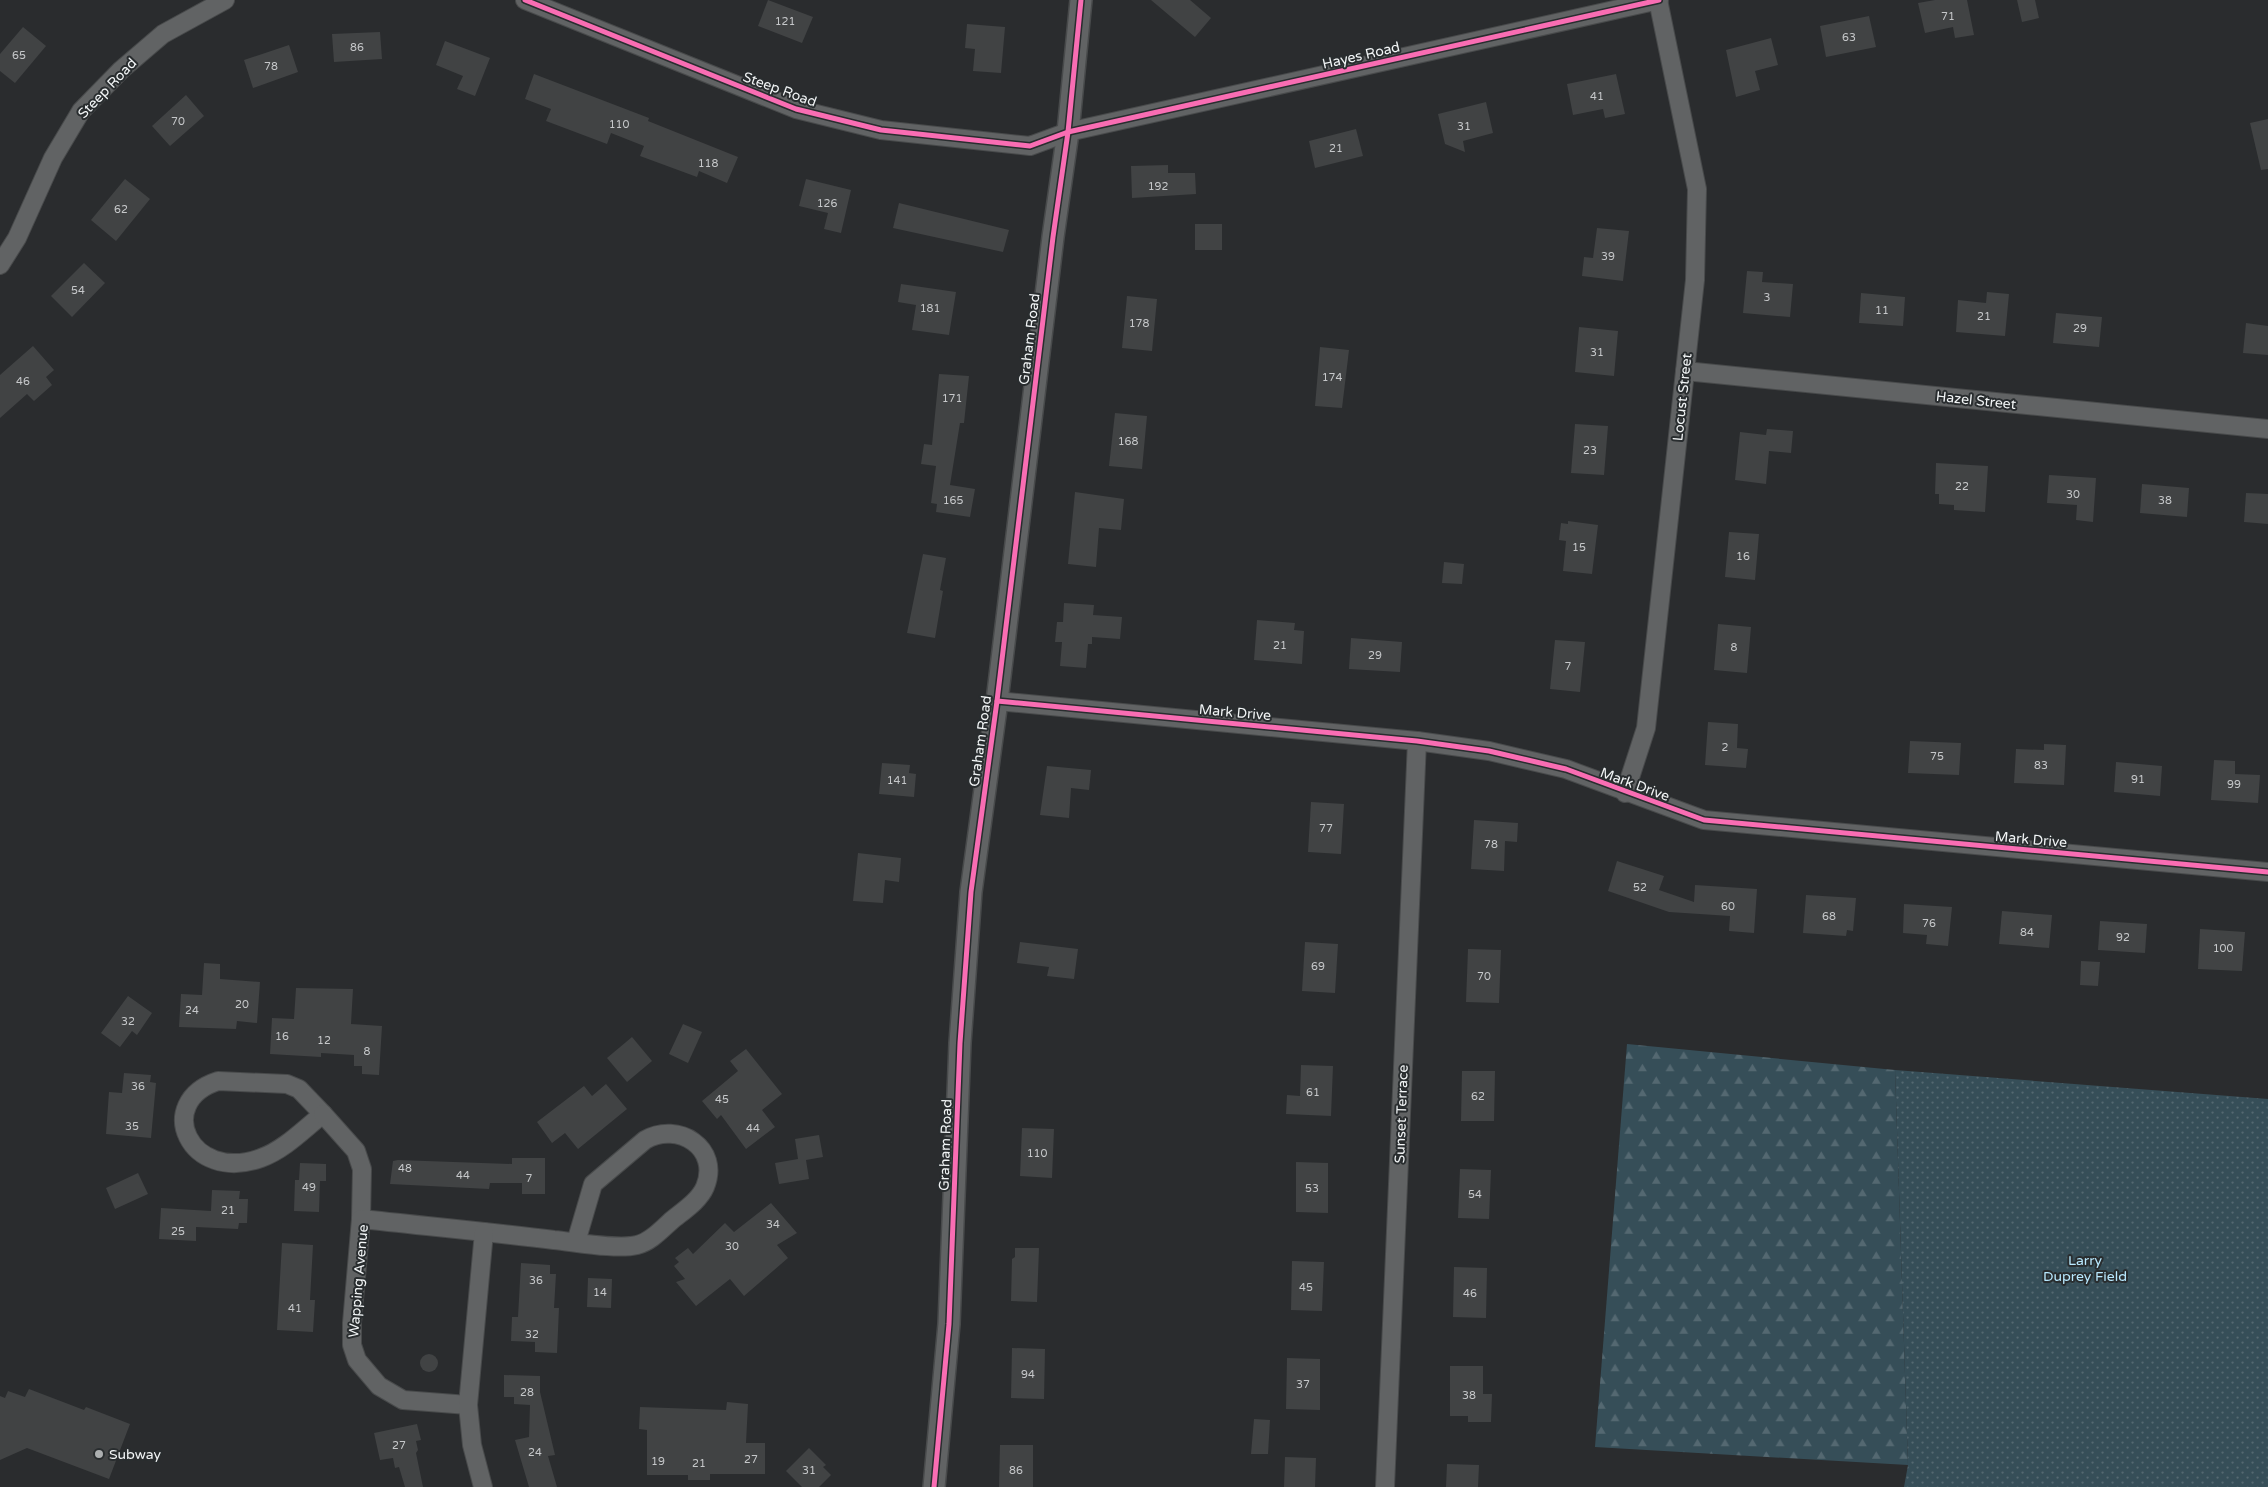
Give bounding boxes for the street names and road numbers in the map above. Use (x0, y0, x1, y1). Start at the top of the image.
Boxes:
street label: Hayes Road (1321, 38, 1402, 73)
street label: Steep Road (74, 55, 140, 122)
street label: Steep Road (741, 68, 819, 111)
street label: Graham Road (1015, 292, 1044, 386)
street label: Locust Street (1669, 352, 1696, 442)
street label: Hazel Street (1935, 388, 2017, 413)
street label: Graham Road (966, 694, 995, 788)
street label: Mark Drive (1198, 701, 1272, 724)
street label: Mark Drive (1598, 764, 1672, 805)
street label: Mark Drive (1994, 828, 2068, 851)
street label: Sunset Terrace (1391, 1064, 1412, 1164)
street label: Graham Road (935, 1099, 956, 1191)
street label: Wapping Avenue (345, 1224, 372, 1338)

